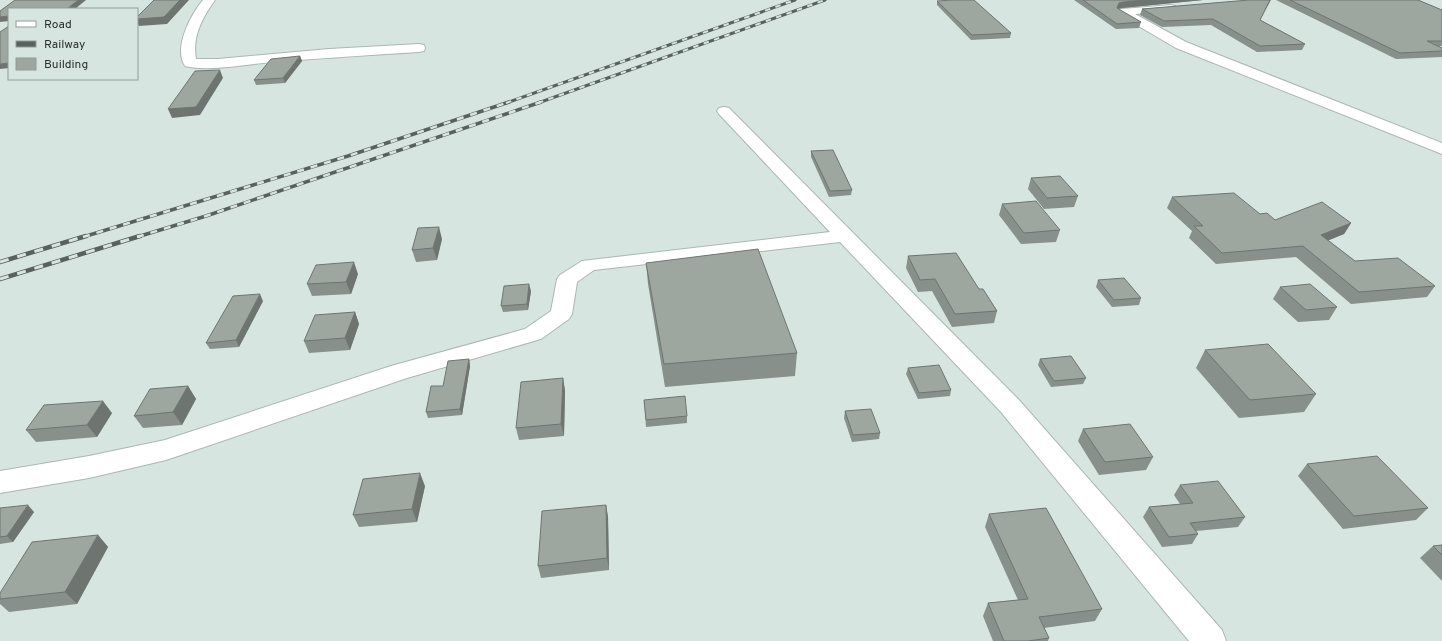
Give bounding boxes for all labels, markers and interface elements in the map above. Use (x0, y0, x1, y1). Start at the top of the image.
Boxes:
legend (8, 8, 138, 80)
text: Road (44, 17, 72, 33)
text: Railway (44, 37, 85, 53)
text: Building (44, 57, 88, 73)

